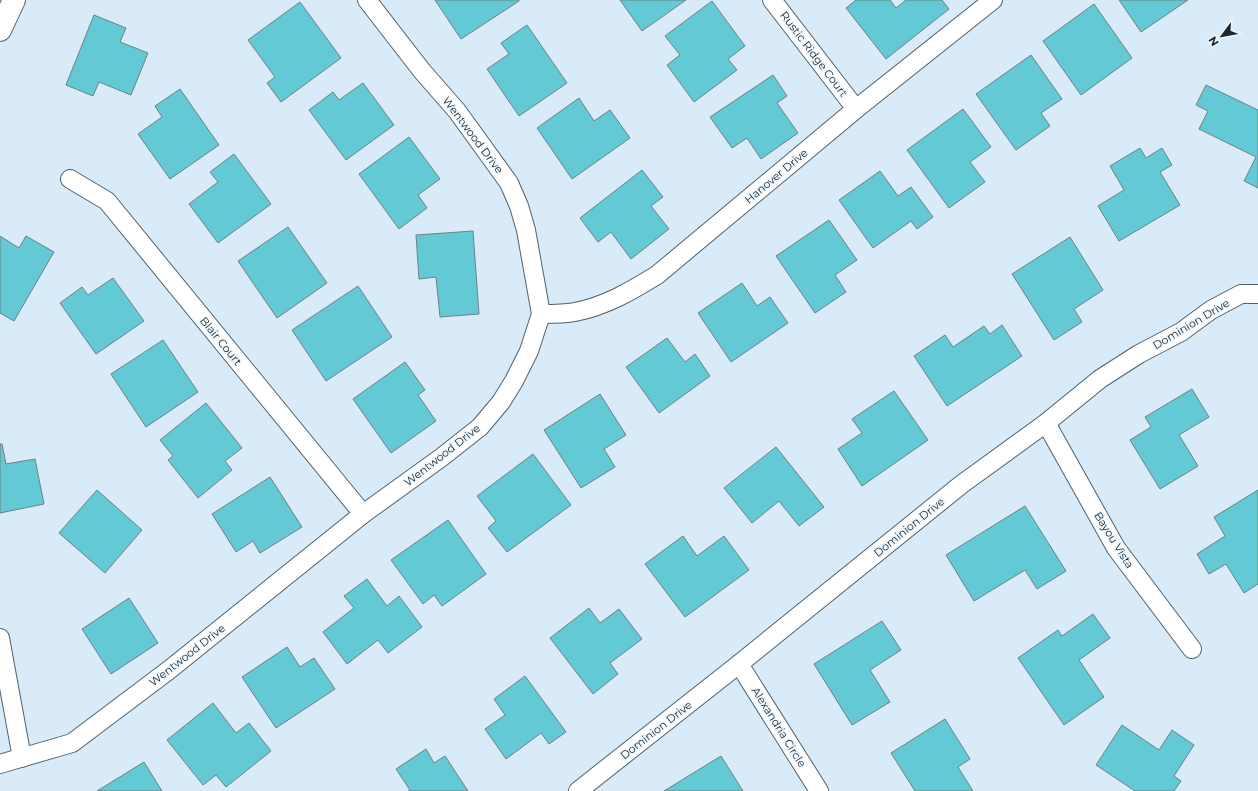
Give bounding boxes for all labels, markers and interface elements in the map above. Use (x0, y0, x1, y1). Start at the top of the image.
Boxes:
street label: Rustic Ridge Court (777, 8, 851, 100)
north arrow (1202, 16, 1242, 56)
text: N (1205, 34, 1222, 49)
street label: Wentwood Drive (440, 94, 507, 176)
street label: Hanover Drive (742, 145, 811, 206)
street label: Dominion Drive (1150, 295, 1232, 352)
street label: Blair Court (197, 314, 245, 369)
street label: Wentwood Drive (401, 421, 483, 489)
street label: Dominion Drive (871, 494, 947, 560)
street label: Bayou Vista (1091, 509, 1137, 571)
street label: Wentwood Drive (146, 621, 228, 689)
street label: Alexandria Circle (749, 684, 809, 770)
street label: Dominion Drive (617, 697, 695, 762)

